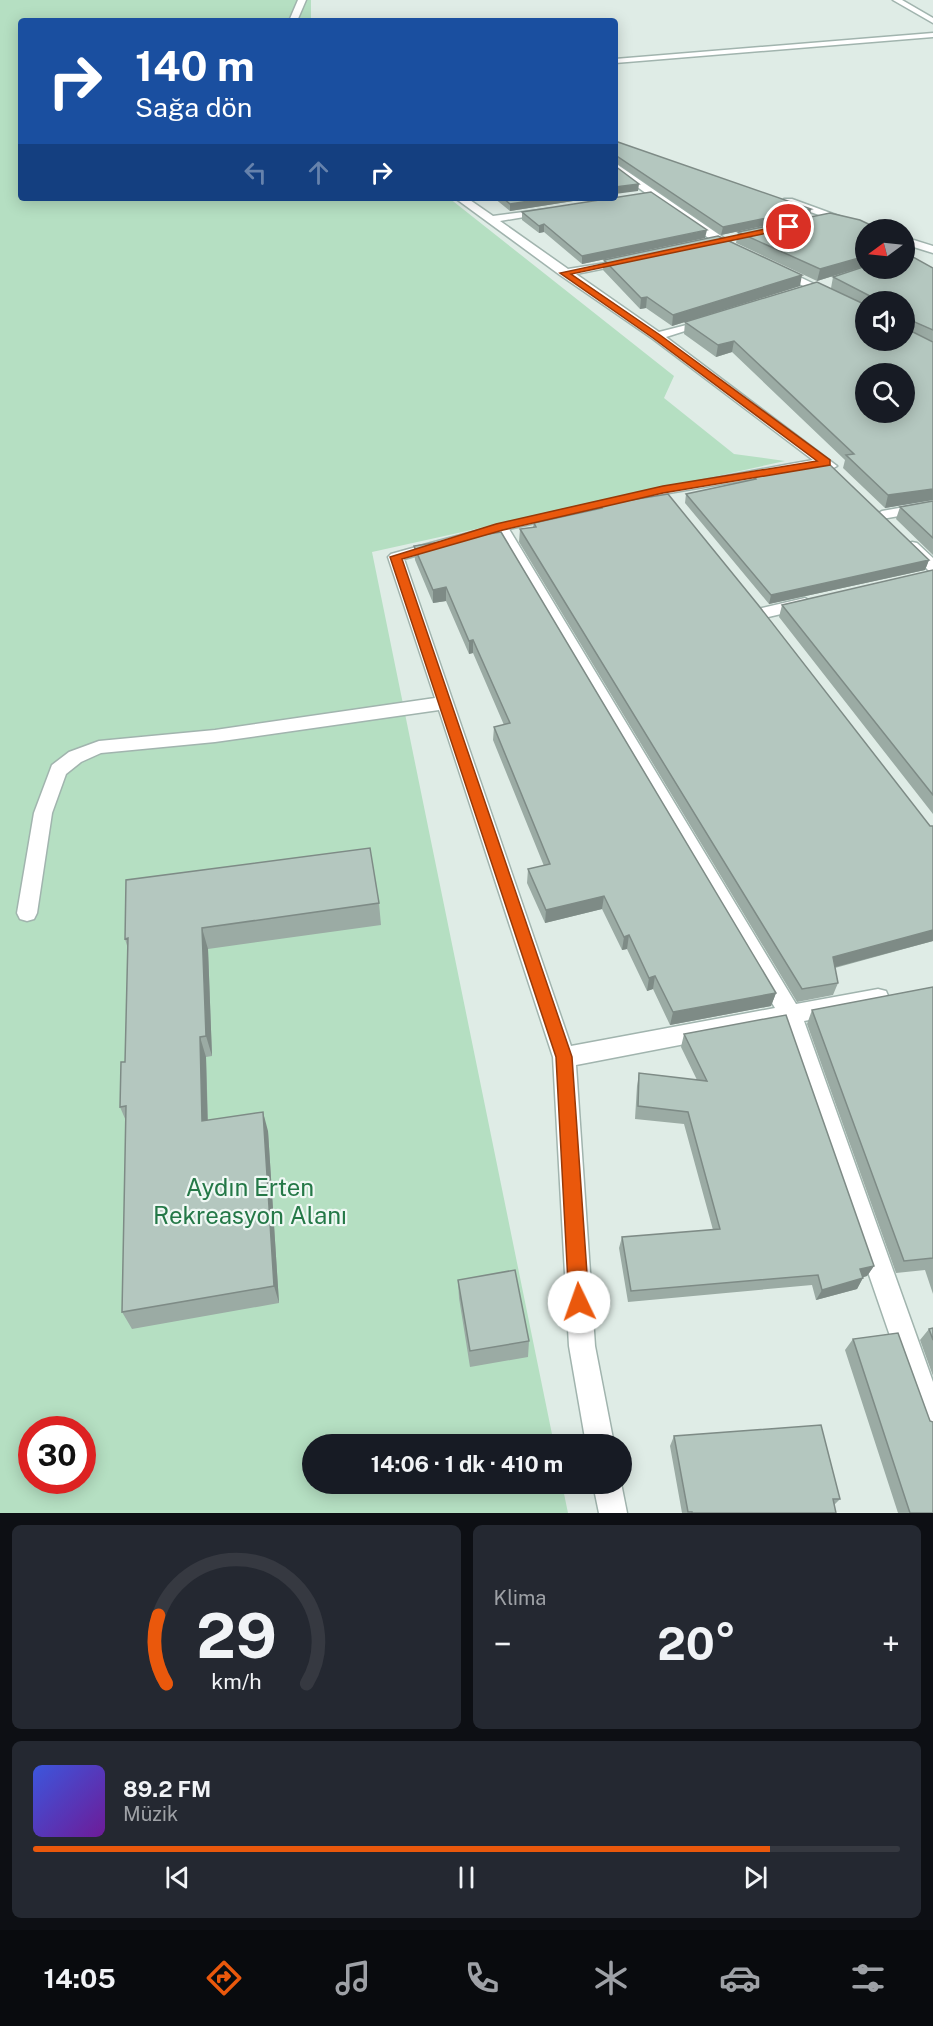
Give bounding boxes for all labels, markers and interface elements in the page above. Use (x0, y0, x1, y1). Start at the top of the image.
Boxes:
text: 140 m (135, 41, 255, 90)
icon: right (36, 42, 114, 120)
text: Sağa dön (135, 91, 252, 123)
icon: left (239, 156, 272, 189)
icon: ahead (302, 156, 335, 189)
icon: right (365, 156, 398, 189)
pin (763, 201, 814, 252)
icon: arrive (772, 210, 805, 243)
north arrow (855, 219, 915, 279)
map controls (855, 219, 915, 423)
button: sound (855, 291, 915, 351)
button: search (855, 363, 915, 423)
park label: Aydın Erten Rekreasyon Alanı (153, 1173, 347, 1229)
position arrow (547, 1270, 611, 1334)
speed limit sign: 30 (18, 1416, 96, 1494)
text: 14:06 · 1 dk · 410 m (371, 1451, 563, 1477)
text: Klima (494, 1586, 546, 1610)
text: 29 (196, 1599, 277, 1672)
text: 20° (657, 1617, 736, 1670)
text: − (494, 1625, 512, 1663)
text: + (882, 1625, 900, 1663)
text: km/h (211, 1669, 261, 1694)
text: 89.2 FM (123, 1776, 211, 1802)
text: Müzik (123, 1802, 178, 1826)
icon: previous (161, 1861, 194, 1894)
icon: pause (450, 1861, 483, 1894)
icon: next (739, 1861, 772, 1894)
icon: directions (203, 1957, 245, 1999)
icon: music (332, 1957, 374, 1999)
icon: phone (461, 1957, 503, 1999)
icon: climate (590, 1957, 632, 1999)
icon: car (719, 1957, 761, 1999)
icon: filters (847, 1957, 889, 1999)
text: 14:05 (43, 1962, 116, 1994)

